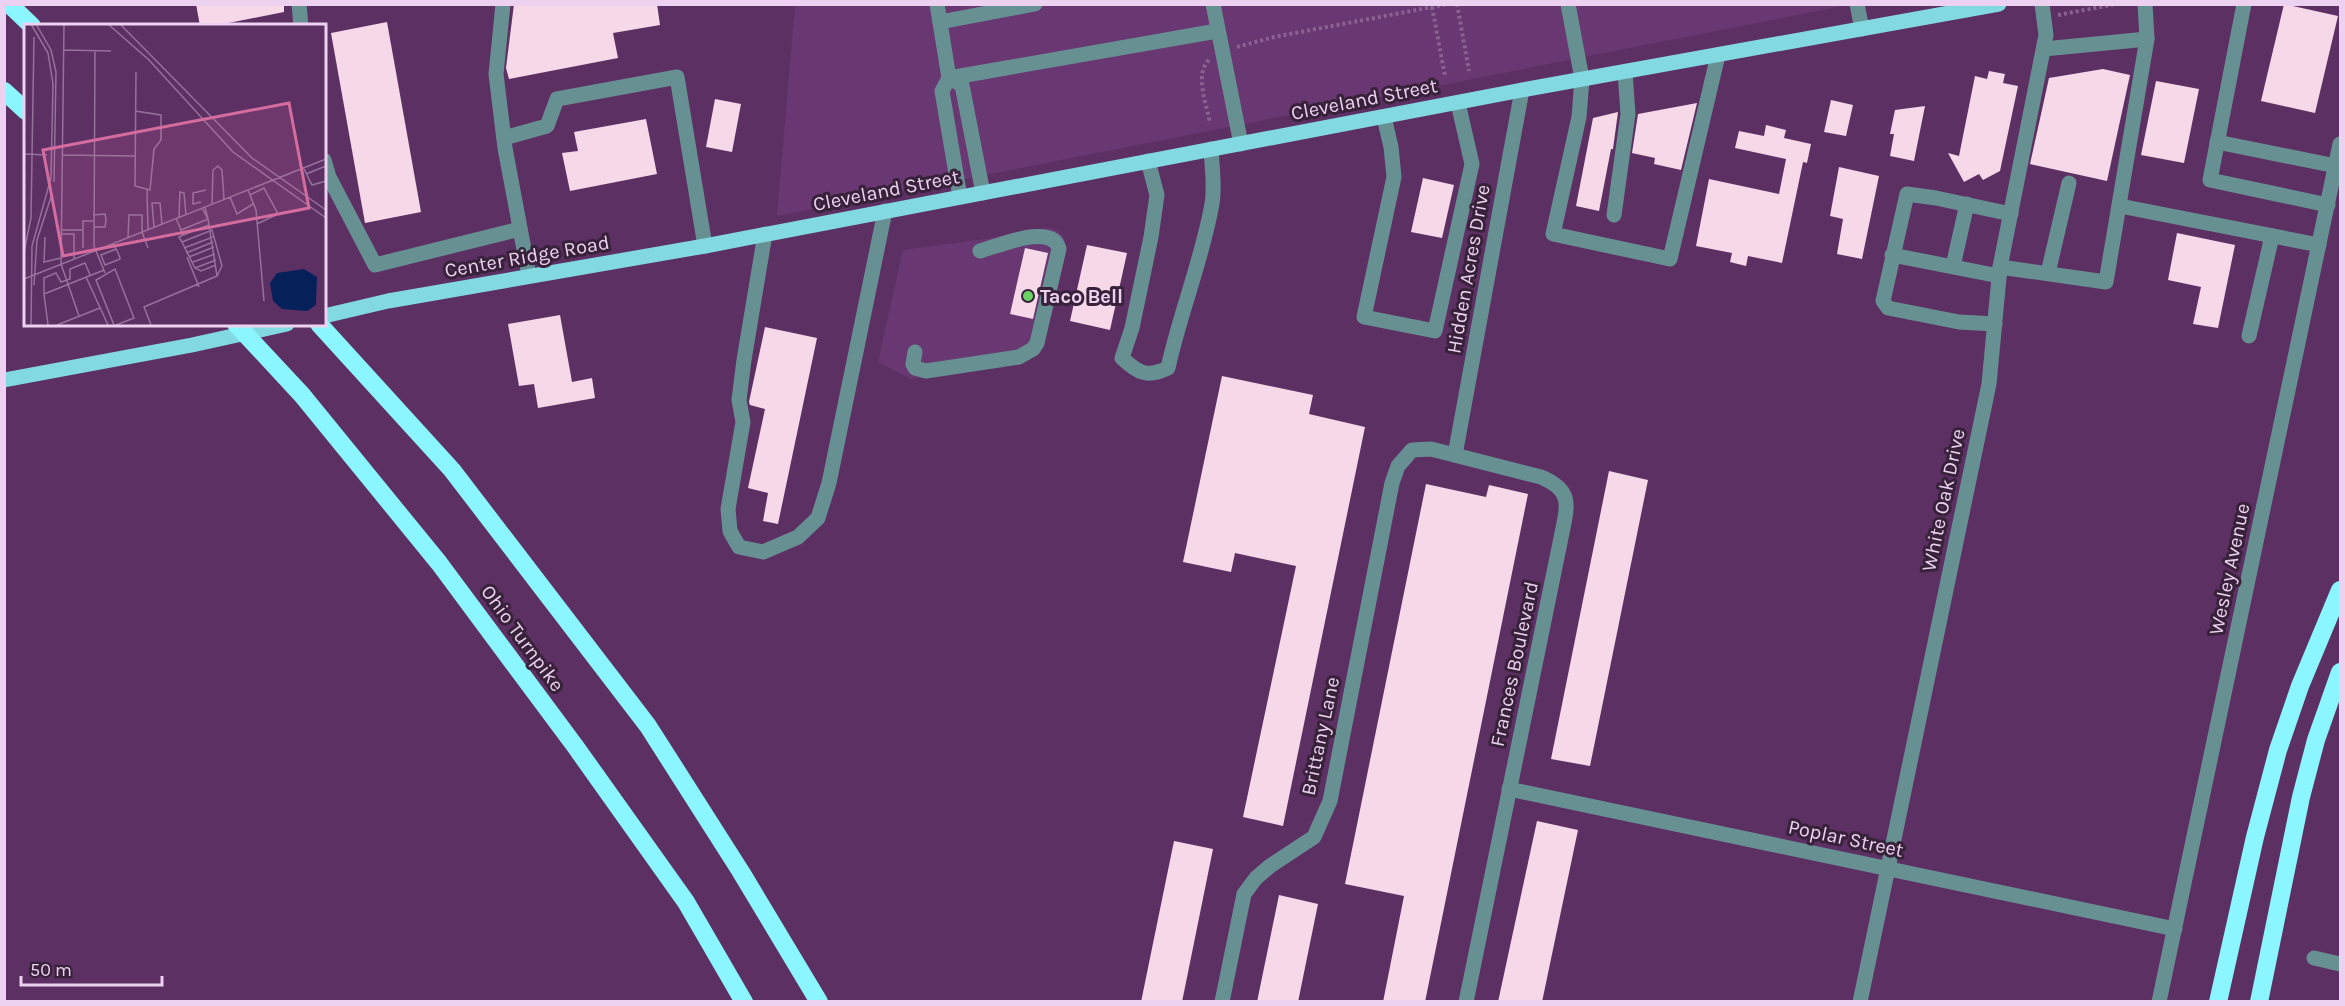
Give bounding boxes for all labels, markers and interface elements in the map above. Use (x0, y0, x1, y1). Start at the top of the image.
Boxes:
inset map (24, 24, 326, 326)
street label: Cleveland Street (1289, 74, 1440, 125)
street label: Cleveland Street (811, 165, 962, 216)
street label: Hidden Acres Drive (1442, 183, 1495, 355)
street label: Center Ridge Road (443, 231, 611, 282)
place label: Taco Bell (1040, 285, 1123, 308)
marker: Taco Bell (1021, 289, 1035, 303)
street label: White Oak Drive (1917, 427, 1970, 573)
street label: Wesley Avenue (2204, 501, 2255, 637)
street label: Frances Boulevard (1486, 579, 1543, 749)
street label: Ohio Turnpike (476, 581, 569, 696)
street label: Brittany Lane (1297, 675, 1344, 797)
street label: Poplar Street (1786, 815, 1906, 862)
scale bar (21, 949, 162, 987)
text: 50 m (30, 959, 72, 981)

